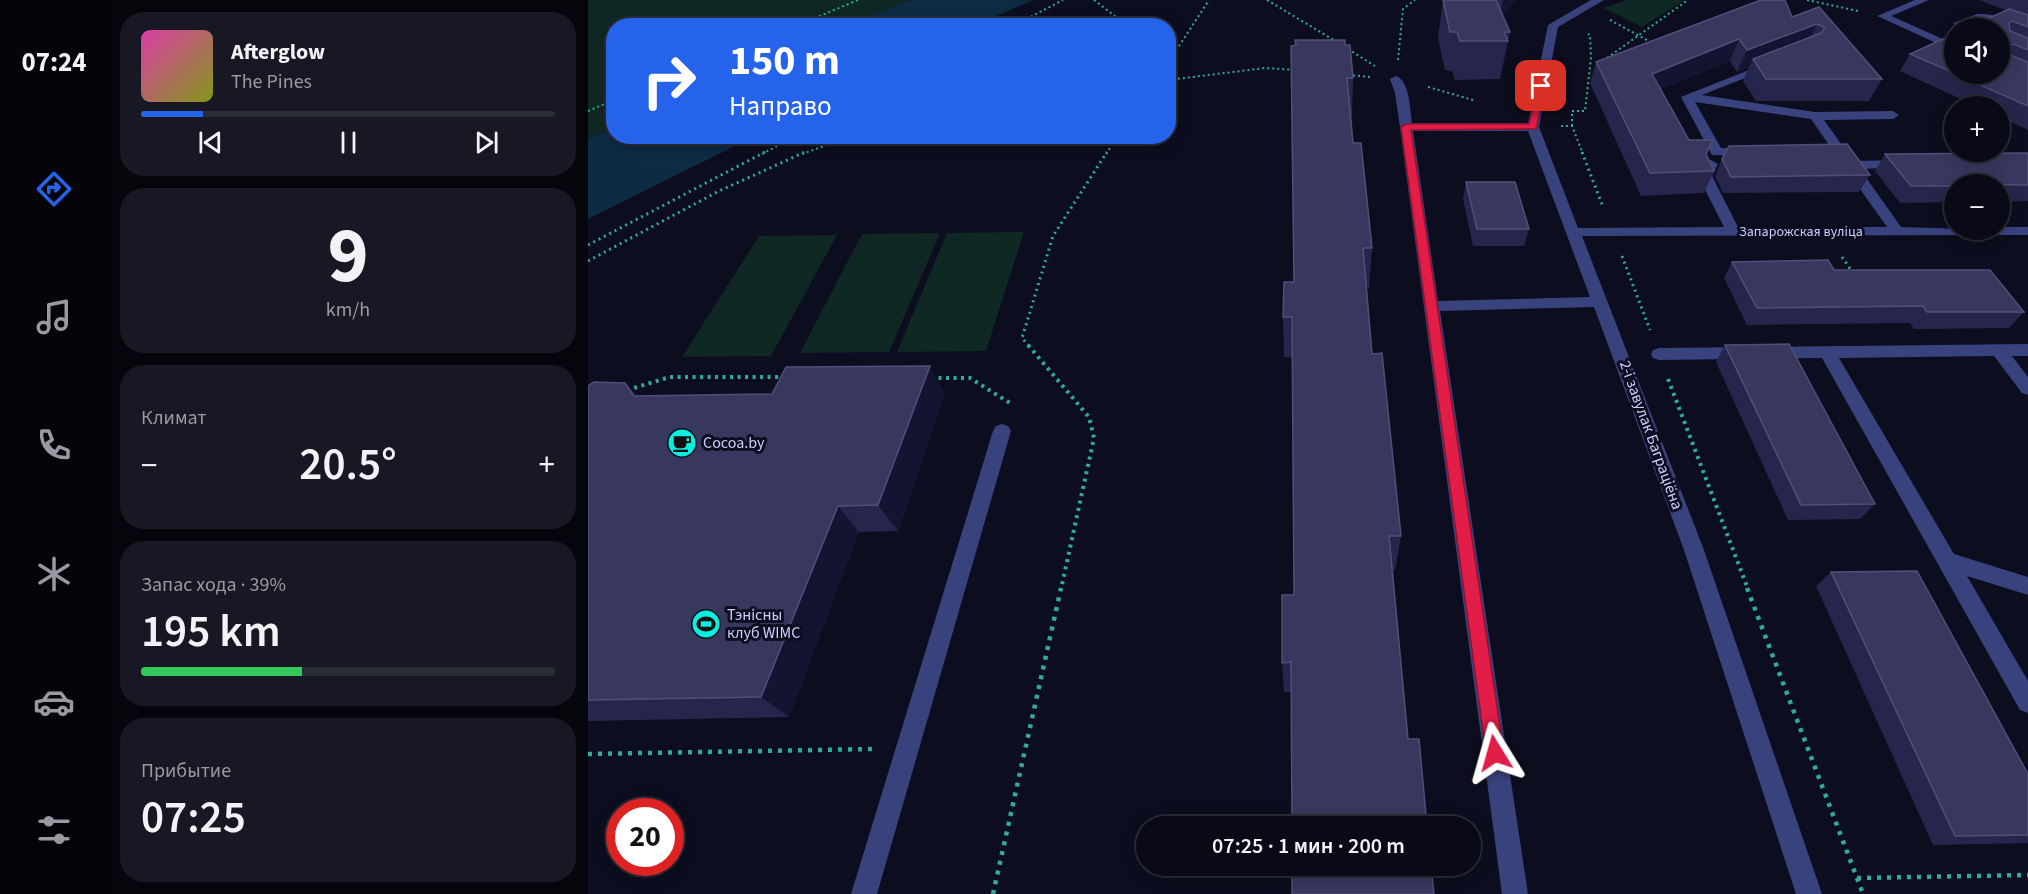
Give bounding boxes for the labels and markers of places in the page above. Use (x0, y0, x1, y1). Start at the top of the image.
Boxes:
pin (1515, 60, 1566, 111)
cafe icon: Cocoa.by (666, 427, 698, 459)
place label: Cocoa.by (703, 432, 765, 454)
place label: Тэнісны клуб WIMC (727, 604, 800, 644)
sports icon: Тэнісны клуб WIMC (690, 608, 722, 640)

